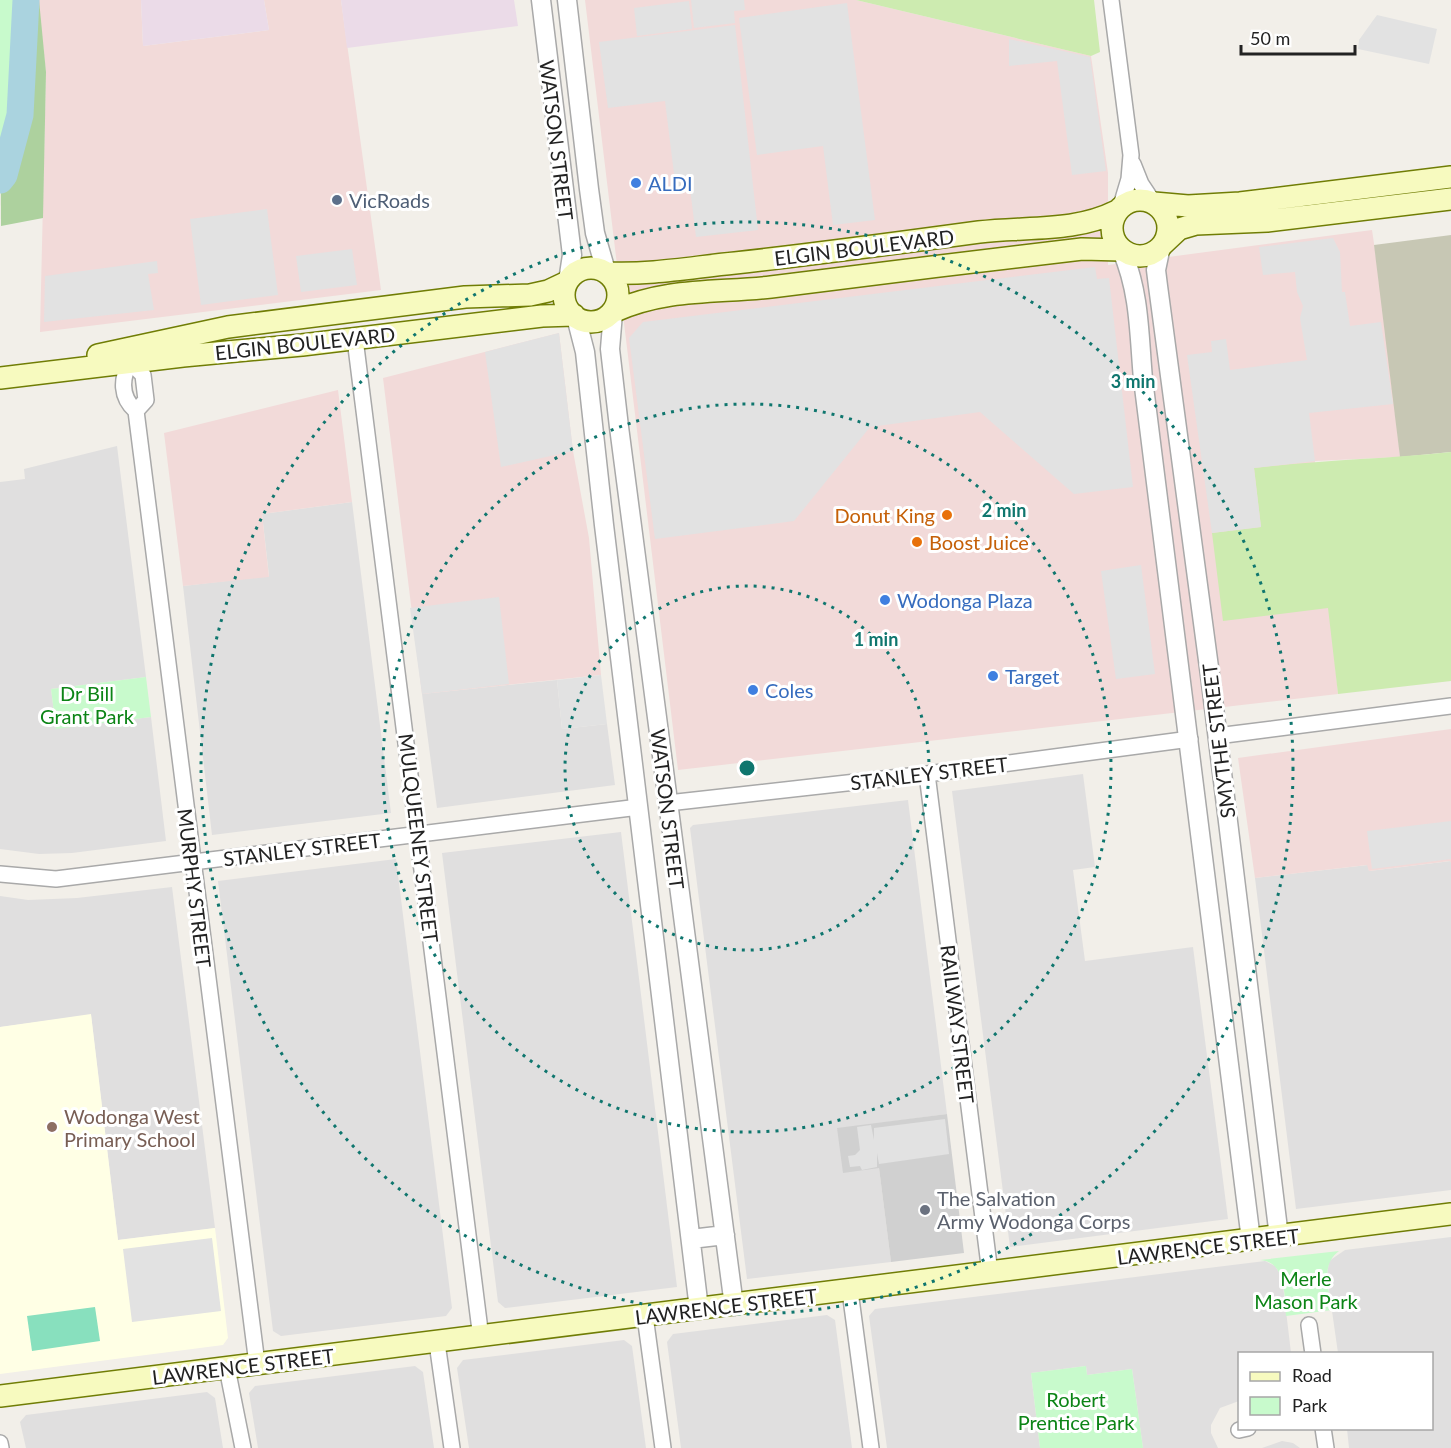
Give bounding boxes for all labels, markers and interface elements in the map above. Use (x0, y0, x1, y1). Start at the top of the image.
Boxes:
scale bar (1241, 18, 1355, 56)
text: 50 m (1250, 27, 1290, 49)
street label: WATSON STREET (535, 59, 579, 222)
place label: ALDI (648, 171, 693, 195)
marker: ALDI (629, 176, 643, 190)
place label: VicRoads (349, 188, 430, 212)
marker: VicRoads (330, 193, 344, 207)
street label: ELGIN BOULEVARD (773, 224, 955, 270)
street label: ELGIN BOULEVARD (214, 322, 396, 364)
text: 3 min (1111, 370, 1155, 392)
text: 2 min (982, 499, 1026, 521)
place label: Donut King (834, 503, 935, 527)
marker: Donut King (940, 508, 954, 522)
place label: Boost Juice (929, 530, 1029, 554)
marker: Boost Juice (910, 535, 924, 549)
place label: Wodonga Plaza (897, 588, 1033, 612)
marker: Wodonga Plaza (878, 593, 892, 607)
text: 1 min (854, 628, 898, 650)
street label: SMYTHE STREET (1197, 662, 1239, 820)
place label: Target (1005, 664, 1059, 688)
marker: Target (986, 669, 1000, 683)
place label: Coles (765, 678, 813, 702)
park label: Dr Bill Grant Park (40, 681, 135, 728)
marker: Coles (746, 683, 760, 697)
street label: WATSON STREET (646, 728, 690, 891)
street label: MULQUEENEY STREET (394, 732, 444, 944)
street label: STANLEY STREET (849, 751, 1009, 795)
centre of rings (737, 758, 757, 778)
street label: MURPHY STREET (173, 807, 217, 969)
street label: STANLEY STREET (222, 827, 382, 871)
street label: RAILWAY STREET (936, 943, 980, 1105)
place label: Wodonga West Primary School (64, 1104, 200, 1151)
marker: Wodonga West Primary School (45, 1120, 59, 1134)
place label: The Salvation Army Wodonga Corps (937, 1186, 1130, 1233)
marker: The Salvation Army Wodonga Corps (918, 1203, 932, 1217)
street label: LAWRENCE STREET (1116, 1223, 1301, 1269)
park label: Merle Mason Park (1254, 1266, 1359, 1313)
street label: LAWRENCE STREET (634, 1283, 819, 1329)
street label: LAWRENCE STREET (151, 1343, 336, 1389)
legend (1238, 1352, 1433, 1430)
text: Road (1292, 1364, 1332, 1386)
park label: Robert Prentice Park (1018, 1387, 1135, 1434)
text: Park (1292, 1394, 1328, 1416)

